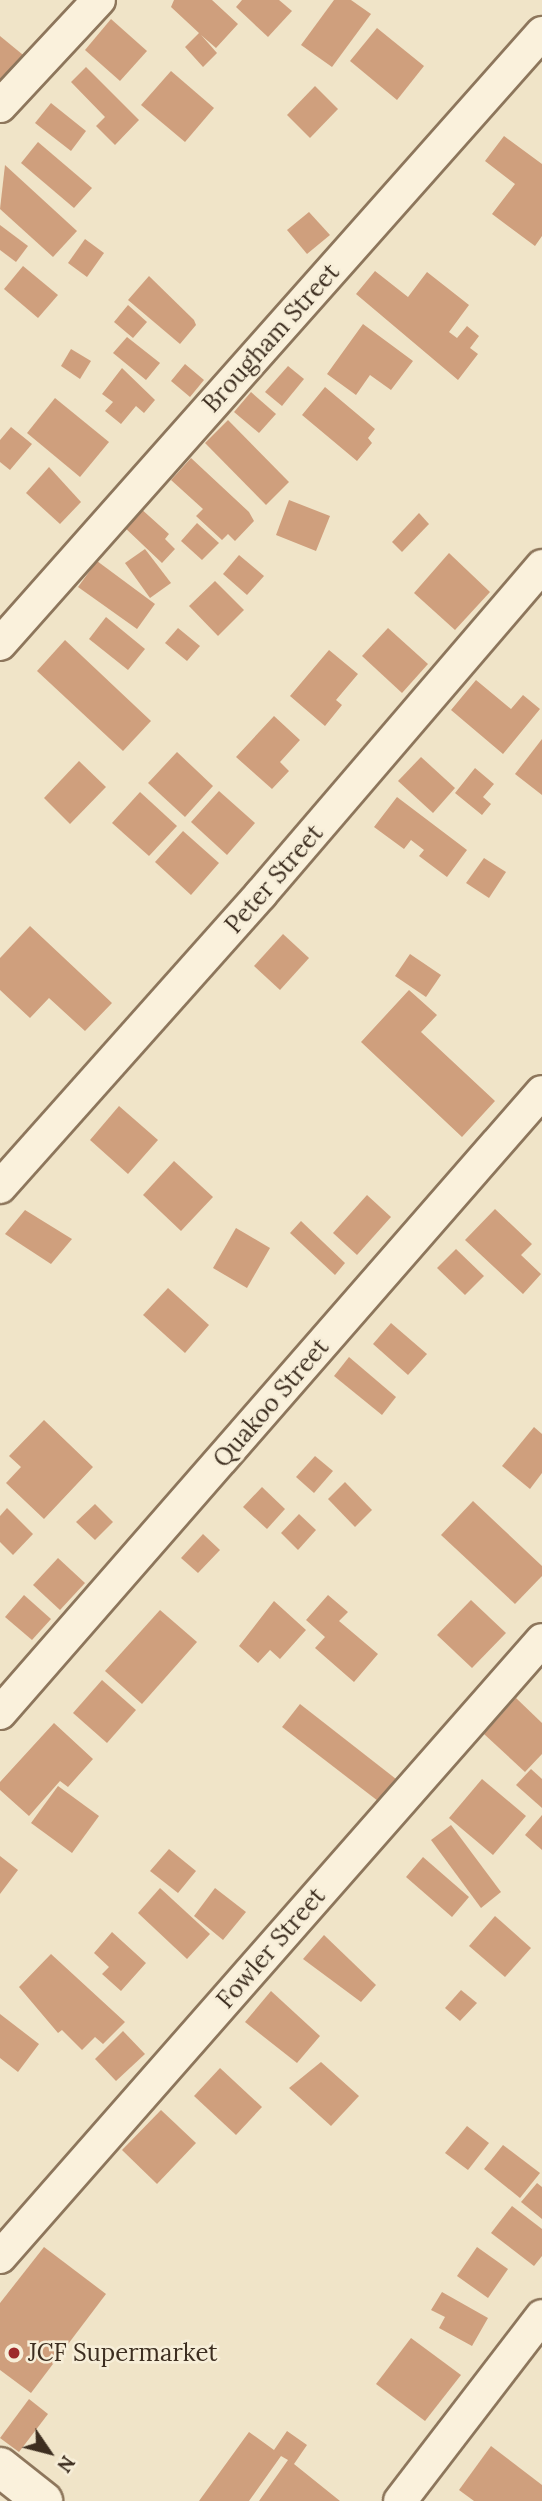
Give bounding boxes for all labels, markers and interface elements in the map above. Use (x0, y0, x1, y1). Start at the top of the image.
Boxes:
street label: Brougham Street (197, 258, 345, 418)
street label: Peter Street (219, 819, 329, 939)
street label: Quakoo Street (207, 1333, 335, 1473)
street label: Fowler Street (211, 1882, 331, 2014)
place label: JCF Supermarket (28, 2339, 218, 2367)
marker: JCF Supermarket (6, 2345, 22, 2361)
north arrow (14, 2417, 84, 2487)
text: N (52, 2451, 80, 2477)

